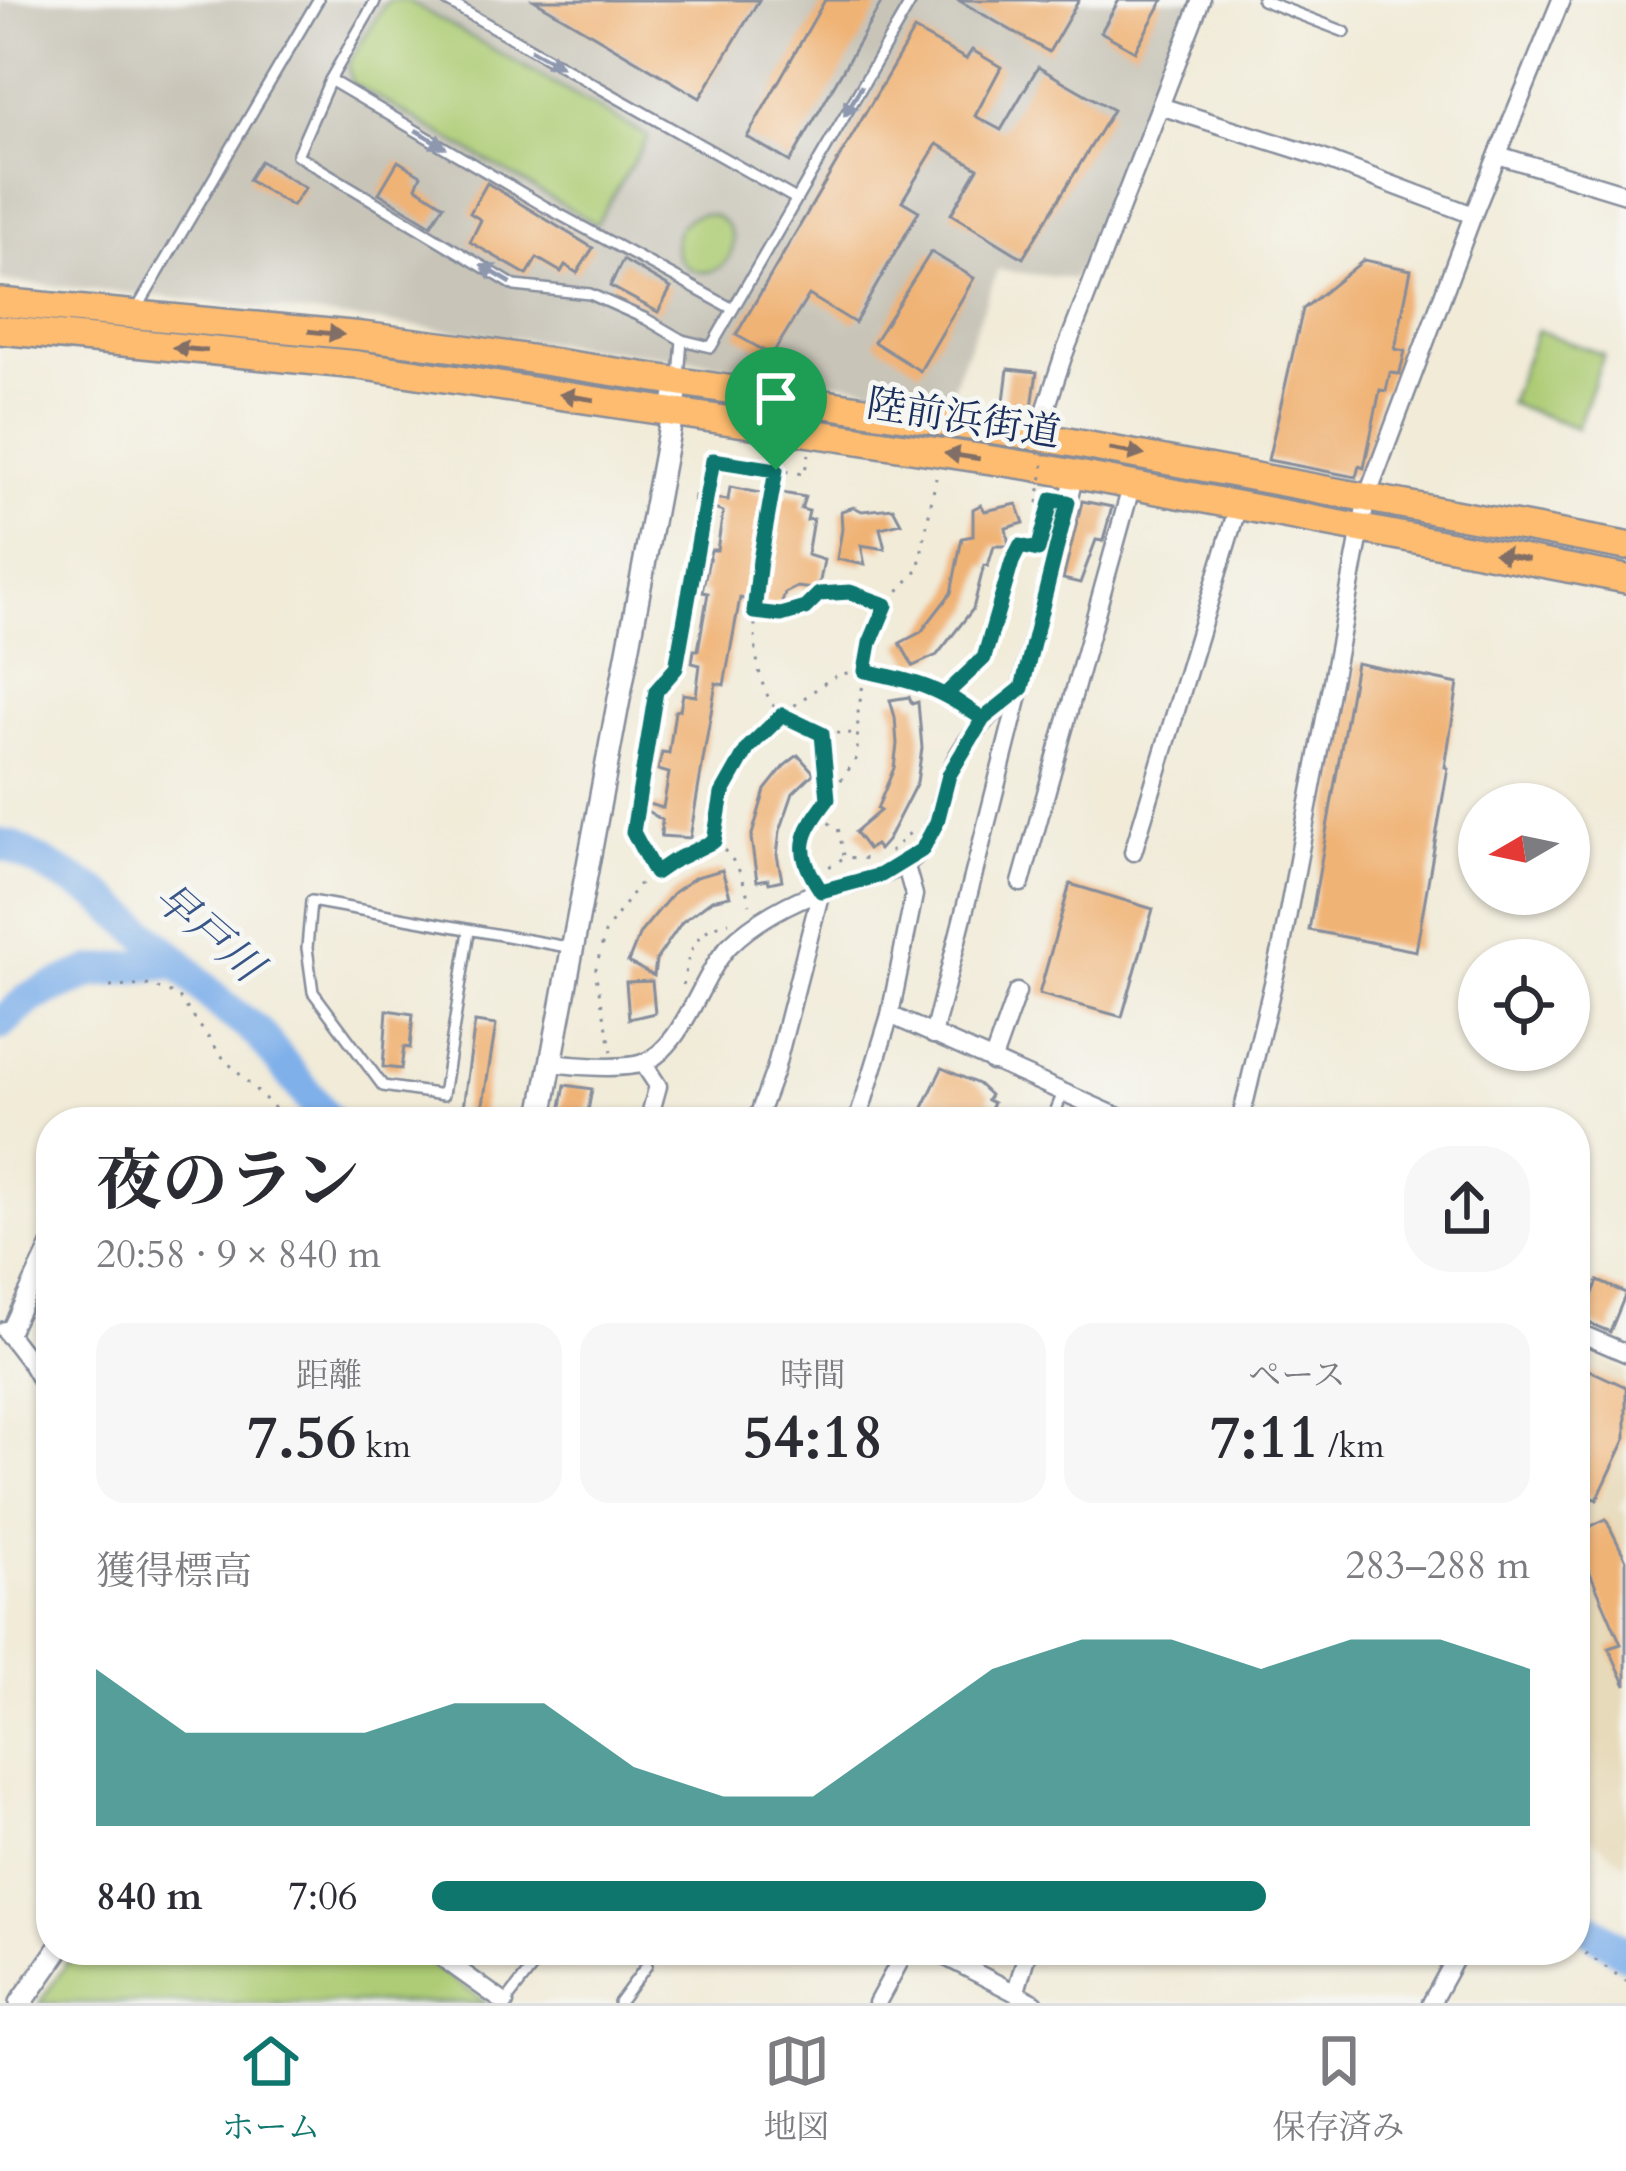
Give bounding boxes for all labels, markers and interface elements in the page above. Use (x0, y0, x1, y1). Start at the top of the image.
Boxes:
one-way arrow (530, 46, 563, 67)
one-way arrow (843, 84, 864, 118)
one-way arrow (414, 128, 448, 149)
one-way arrow (479, 264, 513, 285)
one-way arrow (307, 323, 345, 342)
one-way arrow (171, 339, 208, 358)
pin (725, 347, 827, 470)
icon: arrive (743, 365, 809, 431)
street label: 陸前浜街道 (863, 377, 1064, 460)
one-way arrow (558, 387, 595, 406)
one-way arrow (1108, 443, 1146, 461)
one-way arrow (943, 446, 981, 465)
one-way arrow (1492, 546, 1530, 565)
north arrow (1458, 783, 1590, 915)
map controls (1458, 783, 1590, 1071)
water label: 早戸川 (142, 869, 277, 998)
button: locate (1458, 939, 1590, 1071)
text: 夜のラン (96, 1138, 360, 1227)
button: share (1404, 1146, 1530, 1272)
text: 20:58 · 9 × 840 m (96, 1228, 381, 1281)
text: 距離 (296, 1353, 362, 1398)
text: 時間 (780, 1353, 846, 1398)
text: ペース (1248, 1353, 1346, 1398)
text: 7.56 (247, 1398, 357, 1479)
text: 54:18 (743, 1398, 883, 1479)
text: 7:11 (1210, 1398, 1319, 1479)
text: km (357, 1424, 411, 1469)
text: /km (1319, 1424, 1384, 1469)
text: 283–288 m (1345, 1539, 1530, 1592)
text: 獲得標高 (96, 1545, 252, 1598)
text: 840 m (96, 1870, 202, 1923)
text: 7:06 (288, 1870, 358, 1923)
tab: ホーム (222, 2028, 321, 2150)
tab: 地図 (764, 2028, 830, 2150)
tab: 保存済み (1273, 2028, 1405, 2150)

